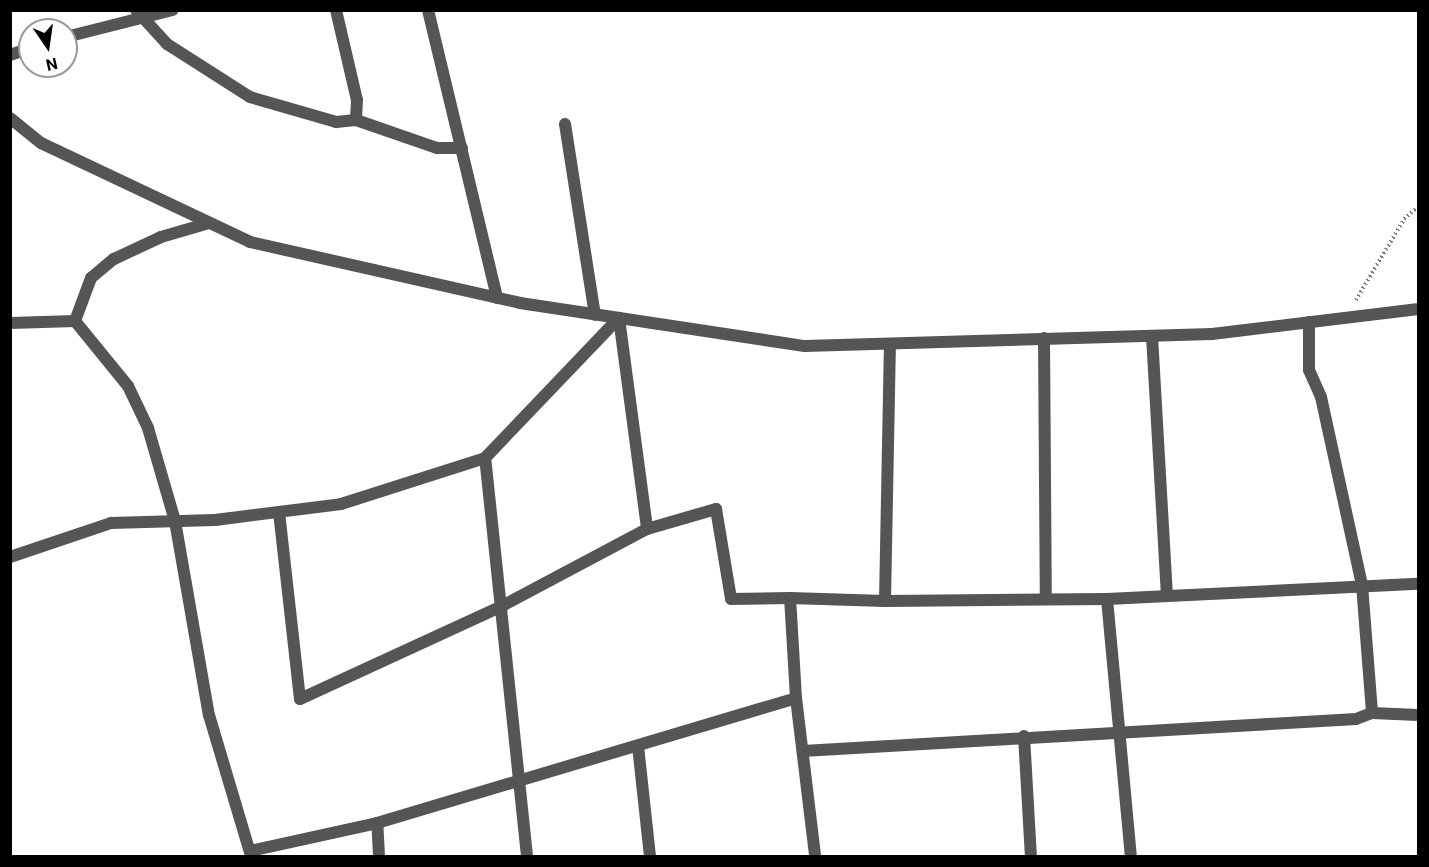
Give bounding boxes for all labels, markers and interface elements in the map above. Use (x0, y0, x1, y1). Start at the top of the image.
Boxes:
north arrow (18, 18, 78, 78)
text: N (44, 54, 59, 75)

